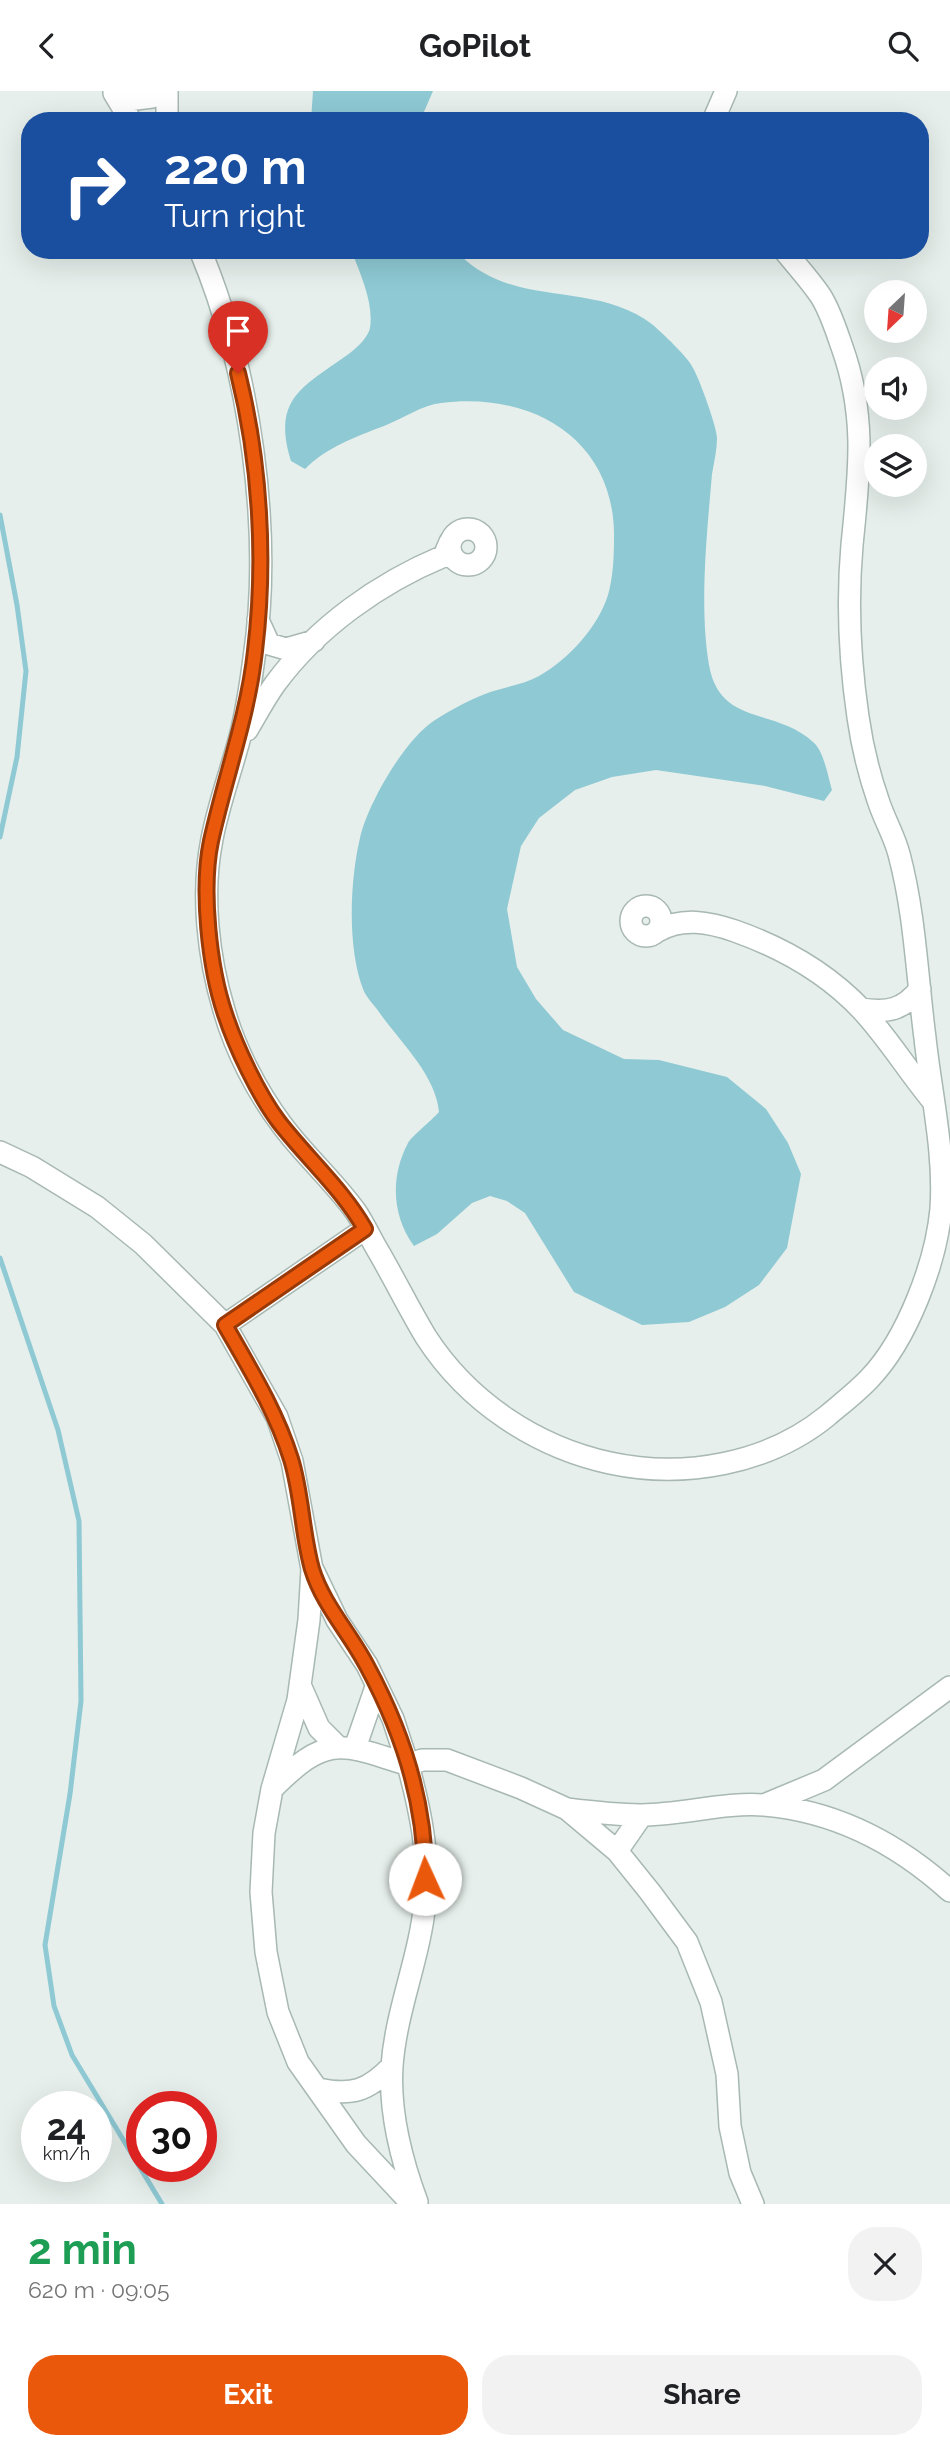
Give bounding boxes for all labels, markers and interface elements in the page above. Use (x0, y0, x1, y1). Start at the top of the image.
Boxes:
icon: back (28, 27, 66, 65)
text: GoPilot (419, 27, 531, 64)
icon: search (884, 27, 922, 65)
text: 220 m (164, 138, 307, 195)
icon: right (49, 140, 140, 231)
text: Turn right (164, 197, 305, 234)
north arrow (864, 280, 928, 343)
map controls (864, 280, 927, 497)
pin (208, 301, 268, 373)
icon: arrive (219, 312, 257, 350)
button: sound (864, 357, 927, 420)
button: layers (864, 434, 927, 497)
position arrow (388, 1842, 462, 1916)
speed limit sign: 30 (126, 2091, 217, 2182)
text: 24 (47, 2107, 86, 2148)
text: km/h (43, 2143, 90, 2164)
text: 2 min (28, 2225, 137, 2274)
button: close (848, 2227, 922, 2301)
text: 620 m · 09:05 (28, 2276, 170, 2303)
button: Exit (28, 2355, 468, 2435)
button: Share (482, 2355, 922, 2435)

